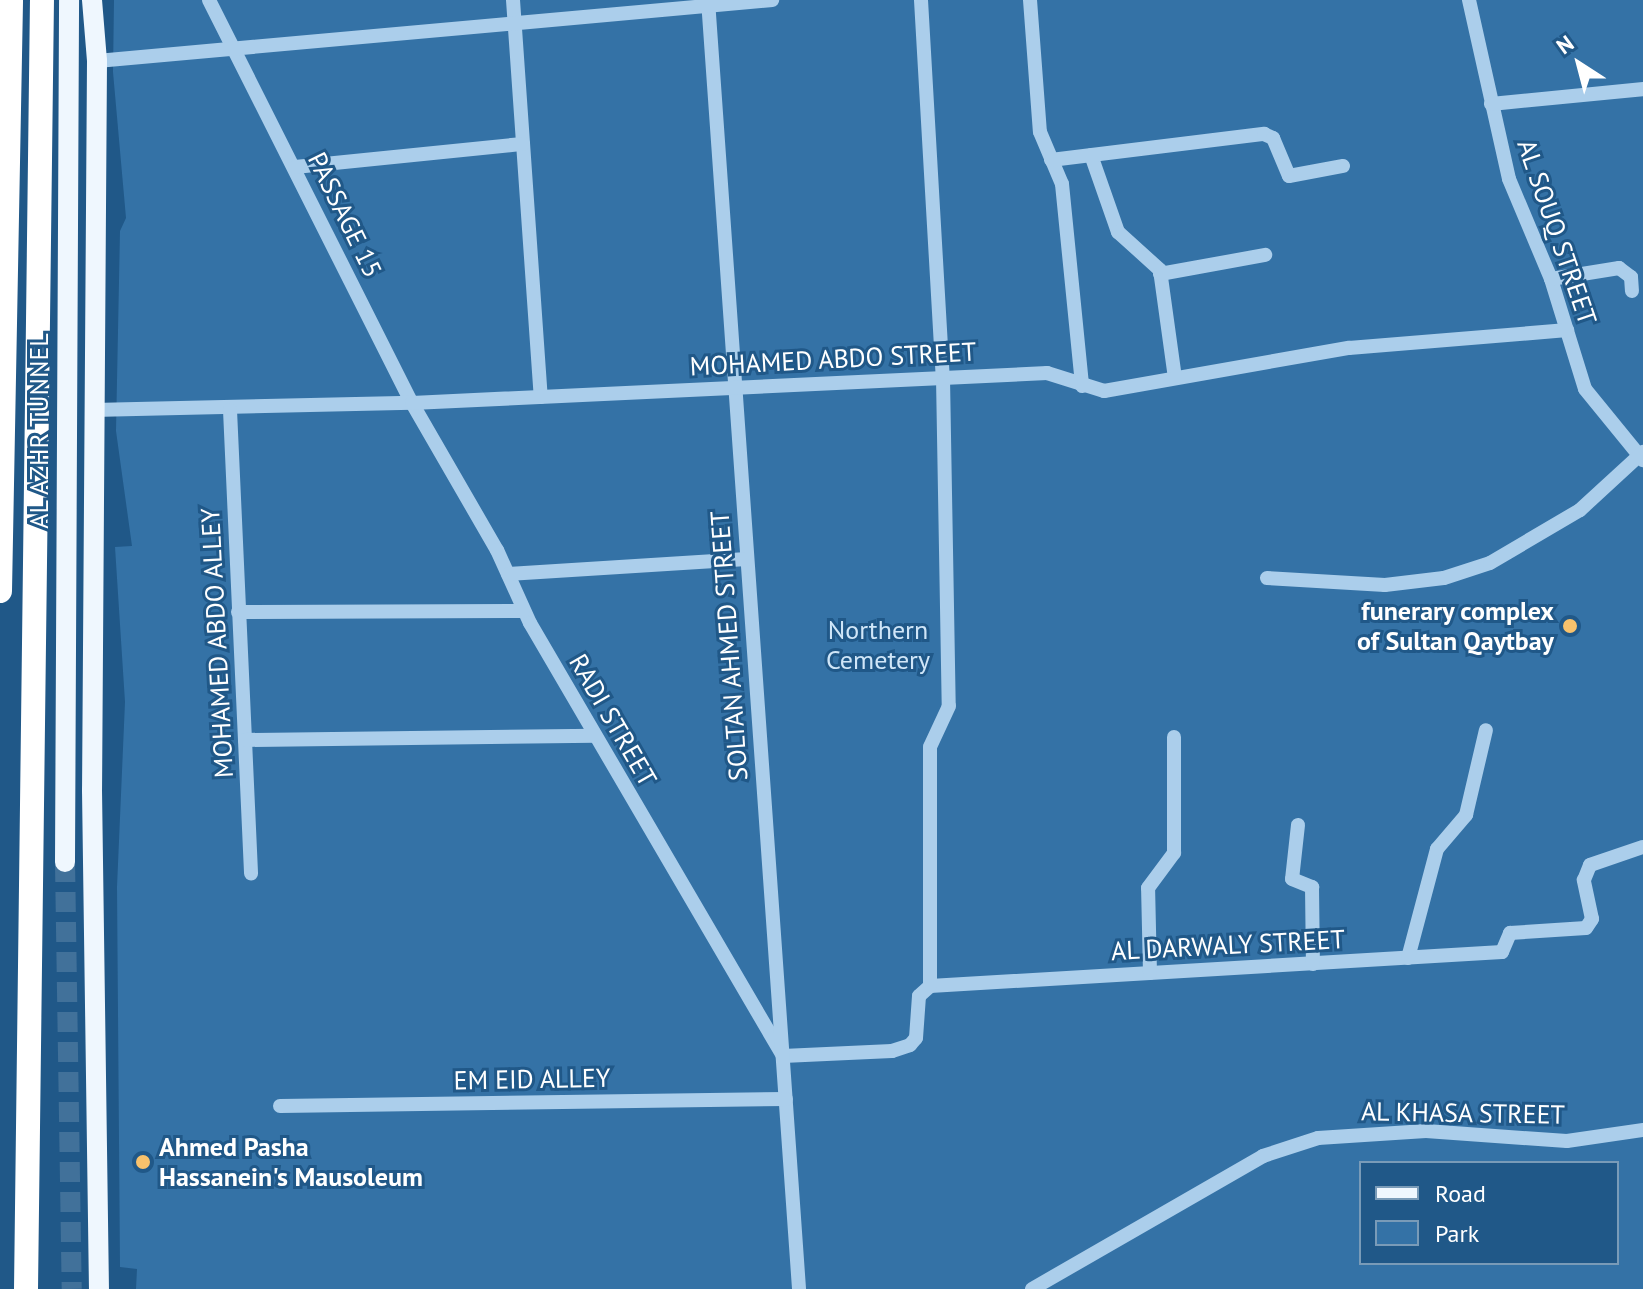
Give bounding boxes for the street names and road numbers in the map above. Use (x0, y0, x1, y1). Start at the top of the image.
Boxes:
street label: AL SOUQ STREET (1511, 135, 1603, 329)
street label: PASSAGE 15 (301, 147, 389, 283)
street label: AL AZHR TUNNEL (23, 332, 55, 530)
street label: MOHAMED ABDO STREET (689, 336, 977, 382)
street label: MOHAMED ABDO ALLEY (194, 506, 240, 780)
street label: SOLTAN AHMED STREET (704, 510, 754, 782)
street label: RADI STREET (563, 648, 663, 792)
street label: AL DARWALY STREET (1109, 923, 1347, 967)
street label: EM EID ALLEY (453, 1062, 611, 1096)
street label: AL KHASA STREET (1360, 1096, 1566, 1130)

